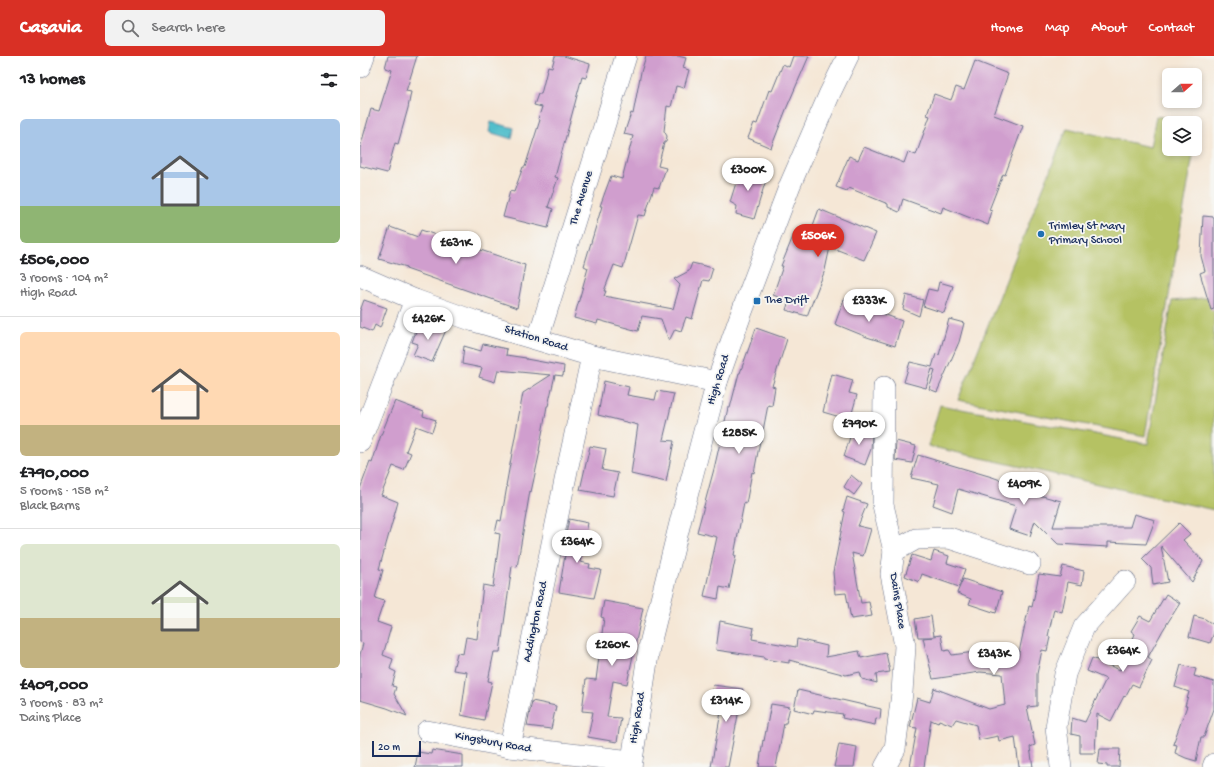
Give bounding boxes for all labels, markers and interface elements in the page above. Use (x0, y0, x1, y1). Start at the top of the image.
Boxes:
search box (105, 10, 385, 46)
text: Casavia (20, 17, 81, 40)
icon: search (119, 17, 141, 39)
text: Search here (151, 19, 225, 37)
text: Home (991, 20, 1023, 37)
text: Map (1045, 20, 1069, 37)
text: About (1091, 20, 1127, 37)
text: Contact (1149, 20, 1194, 37)
north arrow (1162, 68, 1202, 108)
map controls (1162, 68, 1202, 156)
icon: filters (318, 69, 340, 91)
text: 13 homes (20, 70, 85, 90)
button: layers (1162, 116, 1202, 156)
icon: home (144, 145, 216, 217)
pin: £300K (720, 158, 776, 192)
text: £300K (731, 163, 765, 178)
street label: The Avenue (567, 168, 597, 228)
place label: Trimley St Mary Primary School (1048, 220, 1125, 248)
pin: £506K (790, 224, 846, 258)
text: £506K (801, 229, 835, 244)
marker: Trimley St Mary Primary School (1036, 229, 1046, 239)
pin: £631K (428, 231, 484, 265)
text: £631K (440, 236, 472, 251)
text: £506,000 (20, 251, 89, 271)
text: 3 rooms · 104 m² (20, 271, 108, 286)
text: High Road (20, 286, 76, 301)
pin: £333K (841, 289, 897, 323)
place label: The Drift (764, 294, 809, 308)
text: £333K (852, 294, 886, 309)
marker: The Drift (752, 296, 762, 306)
pin: £426K (400, 307, 456, 341)
text: £426K (412, 312, 444, 327)
street label: Station Road (503, 323, 570, 356)
street label: High Road (705, 352, 734, 407)
icon: home (144, 358, 216, 430)
pin: £790K (831, 412, 887, 446)
text: £790K (842, 417, 876, 432)
pin: £285K (711, 421, 767, 455)
text: £285K (722, 426, 756, 441)
text: £790,000 (20, 464, 89, 484)
pin: £409K (996, 472, 1052, 506)
text: £409K (1008, 477, 1040, 492)
text: 5 rooms · 158 m² (20, 484, 109, 499)
text: Black Barns (20, 499, 79, 514)
pin: £364K (549, 530, 605, 564)
text: £364K (561, 535, 593, 550)
icon: home (144, 570, 216, 642)
street label: Dains Place (886, 571, 908, 631)
street label: Addington Road (521, 579, 552, 664)
pin: £260K (584, 633, 640, 667)
text: £260K (595, 638, 629, 653)
pin: £364K (1095, 639, 1151, 673)
pin: £343K (966, 642, 1022, 676)
text: £364K (1107, 644, 1139, 659)
text: £343K (978, 647, 1010, 662)
text: £409,000 (20, 676, 88, 696)
pin: £314K (698, 689, 754, 723)
street label: High Road (627, 690, 649, 745)
text: £314K (710, 694, 742, 709)
text: 3 rooms · 83 m² (20, 696, 104, 711)
text: Dains Place (20, 711, 81, 726)
street label: Kingsbury Road (454, 729, 533, 757)
scale bar (372, 739, 421, 758)
text: 20 m (378, 742, 400, 754)

